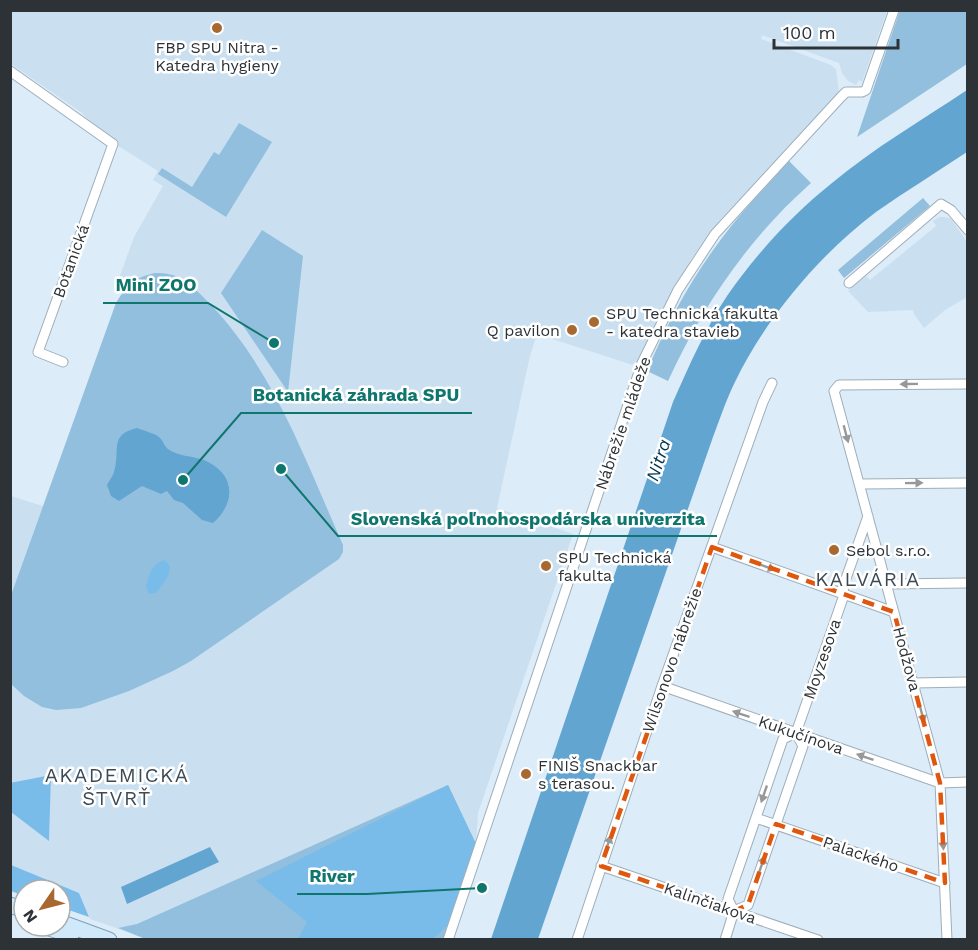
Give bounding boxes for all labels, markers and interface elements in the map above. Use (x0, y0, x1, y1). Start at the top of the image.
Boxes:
scale bar (774, 12, 898, 50)
marker: FBP SPU Nitra - Katedra hygieny (210, 21, 224, 35)
text: 100 m (783, 22, 836, 43)
place label: FBP SPU Nitra - Katedra hygieny (155, 38, 279, 75)
street label: Botanická (49, 222, 93, 300)
callout: Mini ZOO (103, 267, 208, 303)
text: Mini ZOO (115, 274, 197, 295)
place label: SPU Technická fakulta - katedra stavieb (606, 304, 778, 341)
marker: SPU Technická fakulta - katedra stavieb (587, 315, 601, 329)
place label: Q pavilon (487, 321, 560, 340)
marker: Q pavilon (565, 323, 579, 337)
street label: Nábrežie mládeže (591, 354, 655, 492)
callout: Botanická záhrada SPU (241, 377, 472, 413)
one-way arrow (900, 379, 919, 389)
text: Botanická záhrada SPU (253, 384, 459, 405)
one-way arrow (842, 425, 851, 443)
water label: Nitra (641, 436, 675, 484)
one-way arrow (904, 479, 923, 488)
callout: Slovenská poľnohospodárska univerzita (338, 500, 717, 536)
text: Slovenská poľnohospodárska univerzita (351, 508, 706, 529)
place label: Sebol s.r.o. (846, 541, 930, 560)
marker: Sebol s.r.o. (827, 543, 841, 557)
place label: SPU Technická fakulta (558, 548, 671, 585)
marker: SPU Technická fakulta (539, 559, 553, 573)
one-way arrow (758, 563, 776, 573)
district label: KALVÁRIA (815, 567, 921, 591)
street label: Wilsonovo nábrežie (638, 585, 706, 735)
street label: Moyzesova (799, 616, 845, 702)
street label: Hodžova (889, 624, 925, 694)
one-way arrow (918, 705, 927, 723)
one-way arrow (732, 708, 750, 718)
street label: Kukučínova (756, 712, 846, 758)
one-way arrow (856, 751, 874, 761)
place label: FINIŠ Snackbar s terasou. (538, 756, 658, 793)
district label: AKADEMICKÁ ŠTVRŤ (45, 763, 189, 810)
marker: FINIŠ Snackbar s terasou. (519, 767, 533, 781)
one-way arrow (758, 785, 768, 803)
one-way arrow (939, 831, 948, 850)
street label: Palackého (820, 832, 902, 876)
one-way arrow (604, 835, 614, 853)
one-way arrow (758, 855, 768, 873)
callout: River (297, 858, 367, 894)
text: River (309, 865, 355, 886)
north arrow (12, 878, 72, 938)
street label: Kalinčiakova (661, 878, 759, 928)
text: N (19, 906, 41, 927)

